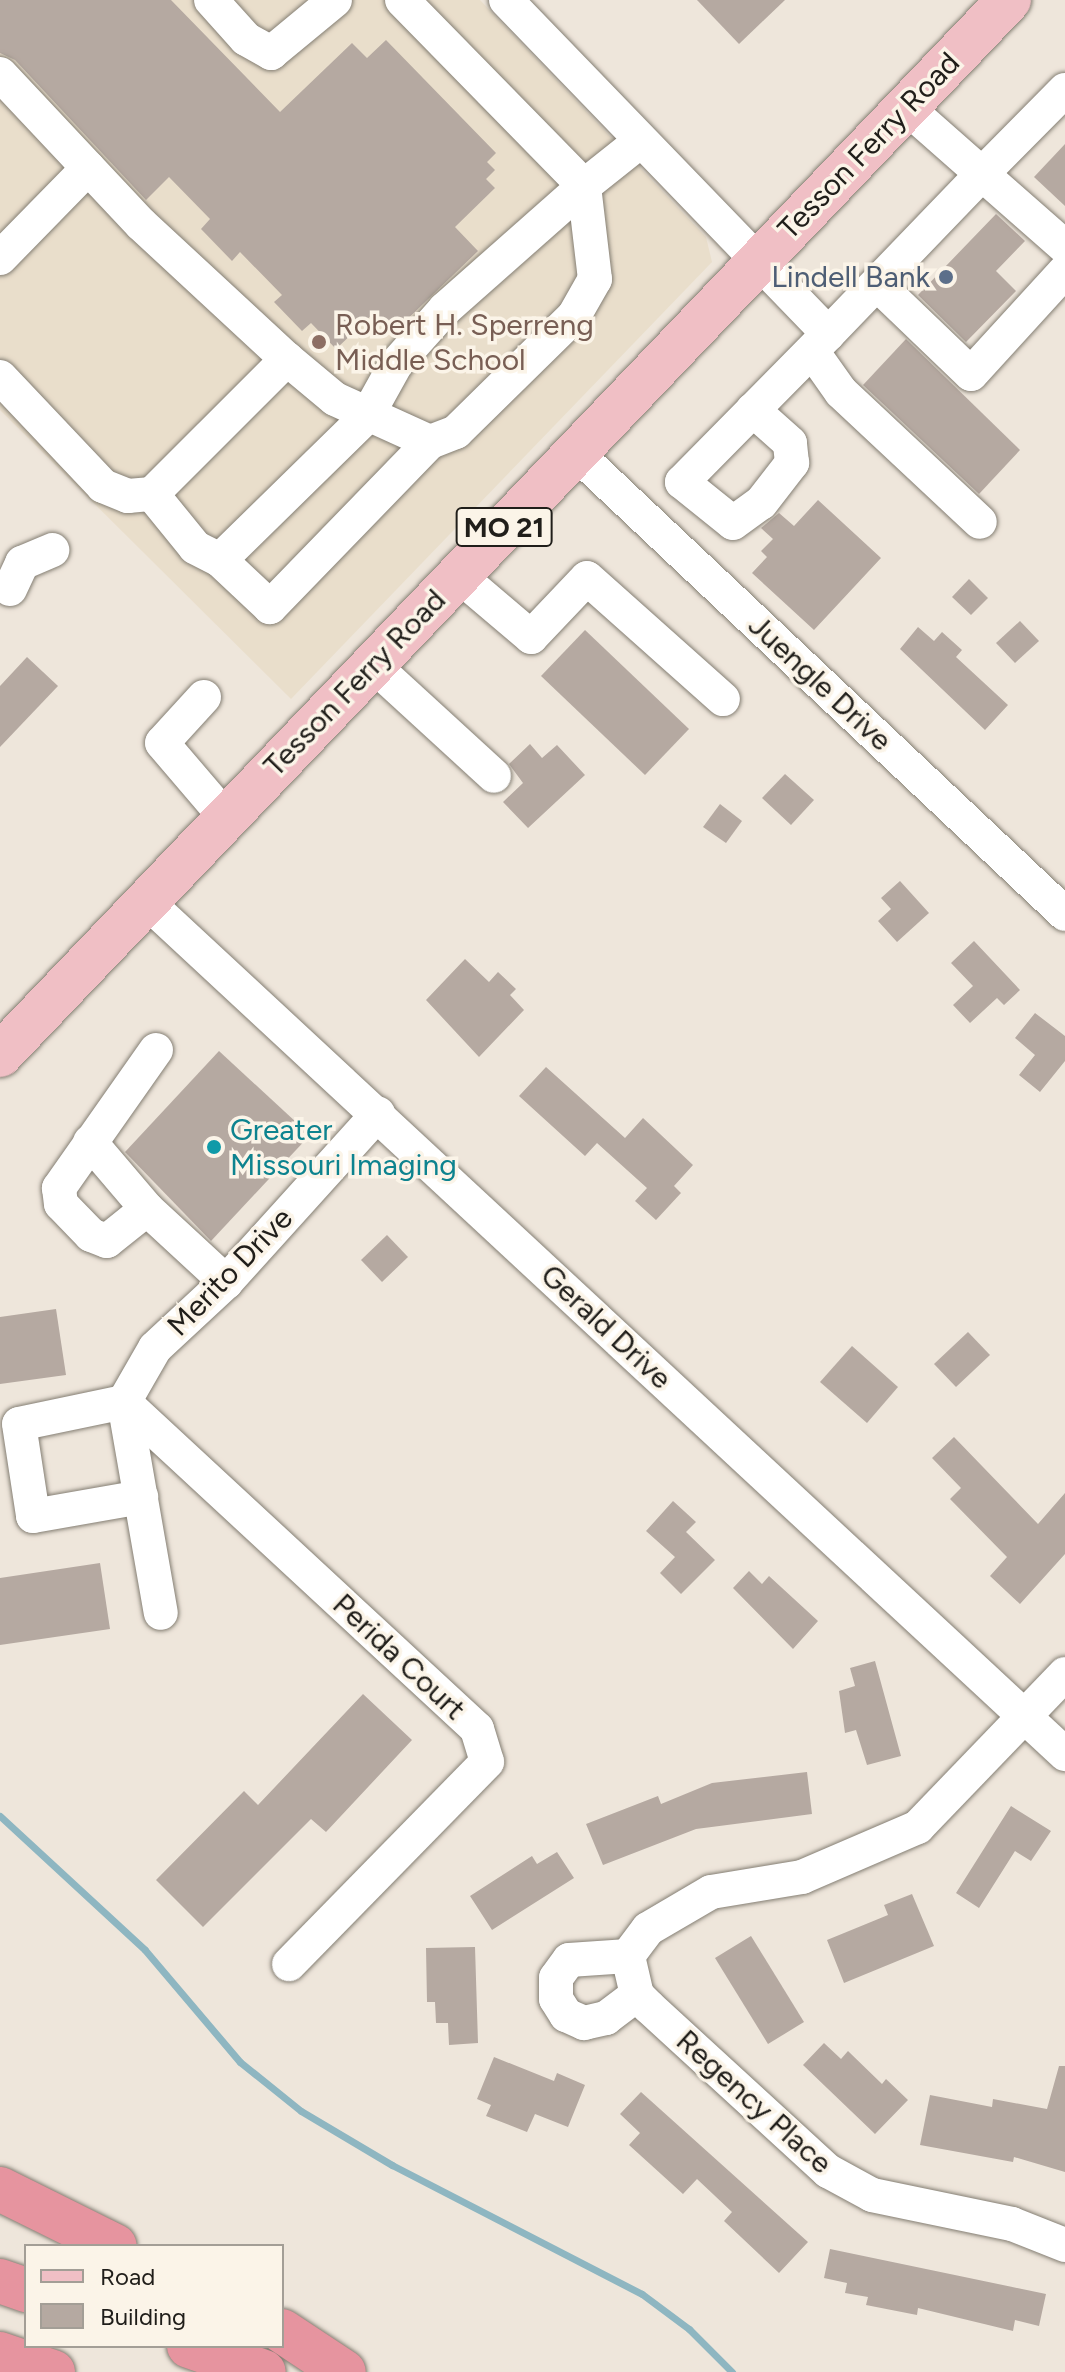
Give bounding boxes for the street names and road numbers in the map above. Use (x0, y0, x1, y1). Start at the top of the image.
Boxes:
street label: Tesson Ferry Road (771, 45, 967, 247)
road number: MO 21 (454, 503, 554, 551)
street label: Tesson Ferry Road (257, 582, 453, 784)
street label: Juengle Drive (741, 608, 899, 758)
street label: Merito Drive (160, 1200, 300, 1344)
street label: Gerald Drive (533, 1257, 679, 1397)
street label: Perida Court (325, 1587, 473, 1727)
street label: Regency Place (669, 2023, 839, 2181)

